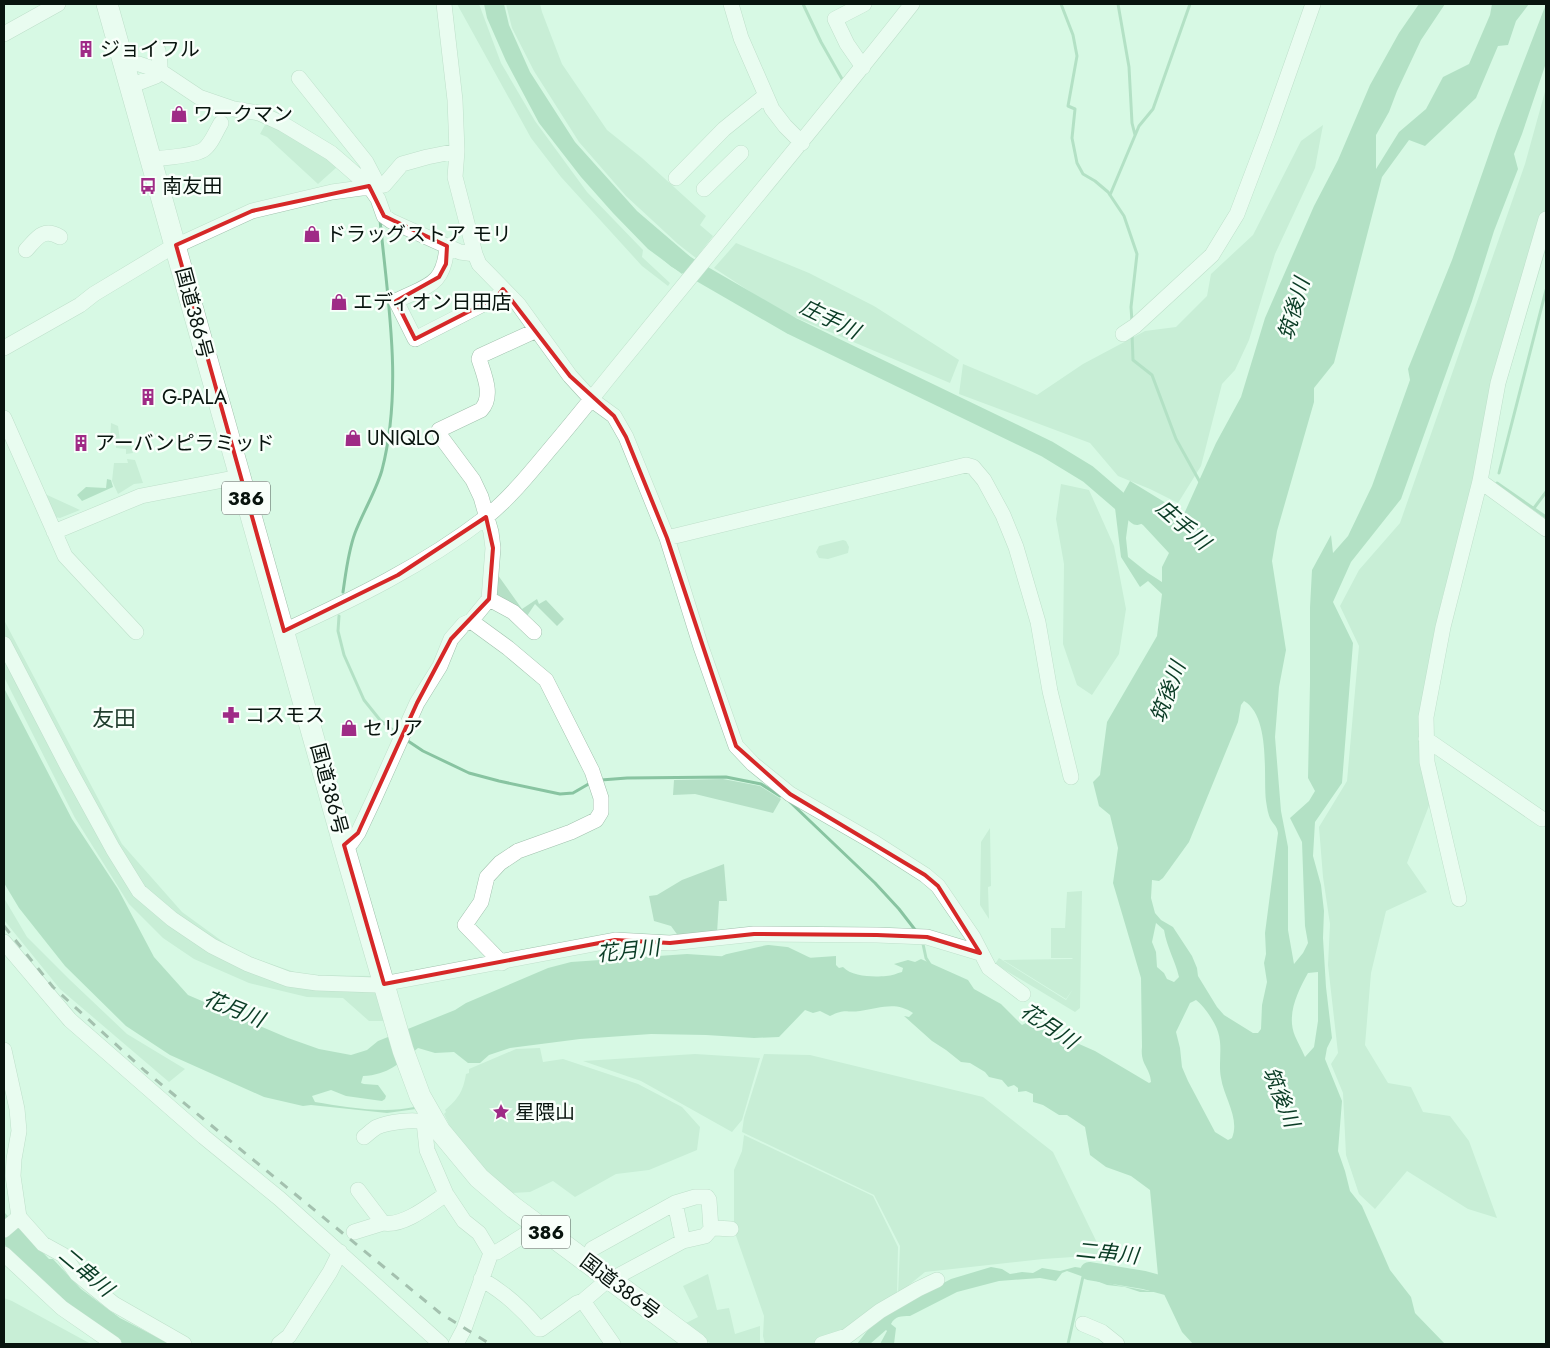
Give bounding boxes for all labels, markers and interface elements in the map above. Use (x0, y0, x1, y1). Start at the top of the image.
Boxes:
place label: ジョイフル (100, 35, 200, 64)
building icon: ジョイフル (76, 39, 96, 59)
place label: ワークマン (193, 100, 293, 129)
shop icon: ワークマン (169, 104, 189, 124)
place label: 南友田 (162, 172, 222, 201)
bus stop icon: 南友田 (138, 176, 158, 196)
place label: ドラッグストア モリ (326, 220, 512, 249)
shop icon: ドラッグストア モリ (302, 224, 322, 244)
street label: 国道386号 (168, 264, 220, 362)
water label: 筑後川 (1271, 273, 1318, 343)
place label: エディオン日田店 (353, 288, 512, 317)
shop icon: エディオン日田店 (329, 292, 349, 312)
water label: 庄手川 (795, 292, 867, 347)
place label: G-PALA (162, 383, 228, 412)
building icon: G-PALA (138, 387, 158, 407)
place label: UNIQLO (367, 424, 440, 453)
shop icon: UNIQLO (343, 428, 363, 448)
place label: アーバンピラミッド (95, 429, 275, 458)
building icon: アーバンピラミッド (71, 433, 91, 453)
road number: 386 (222, 482, 270, 514)
water label: 庄手川 (1149, 493, 1218, 558)
water label: 筑後川 (1143, 655, 1194, 727)
place label: コスモス (245, 701, 325, 730)
district label: 友田 (92, 702, 136, 734)
pharmacy icon: コスモス (221, 705, 241, 725)
place label: セリア (363, 714, 423, 743)
shop icon: セリア (339, 718, 359, 738)
street label: 国道386号 (303, 740, 355, 838)
water label: 花月川 (595, 933, 663, 969)
water label: 花月川 (199, 983, 271, 1035)
water label: 花月川 (1014, 996, 1085, 1057)
water label: 筑後川 (1255, 1062, 1307, 1134)
place label: 星隈山 (515, 1098, 575, 1127)
place icon: 星隈山 (491, 1102, 511, 1122)
road number: 386 (522, 1216, 570, 1248)
water label: 二串川 (1074, 1235, 1142, 1271)
water label: 二串川 (52, 1240, 121, 1305)
street label: 国道386号 (574, 1247, 666, 1327)

